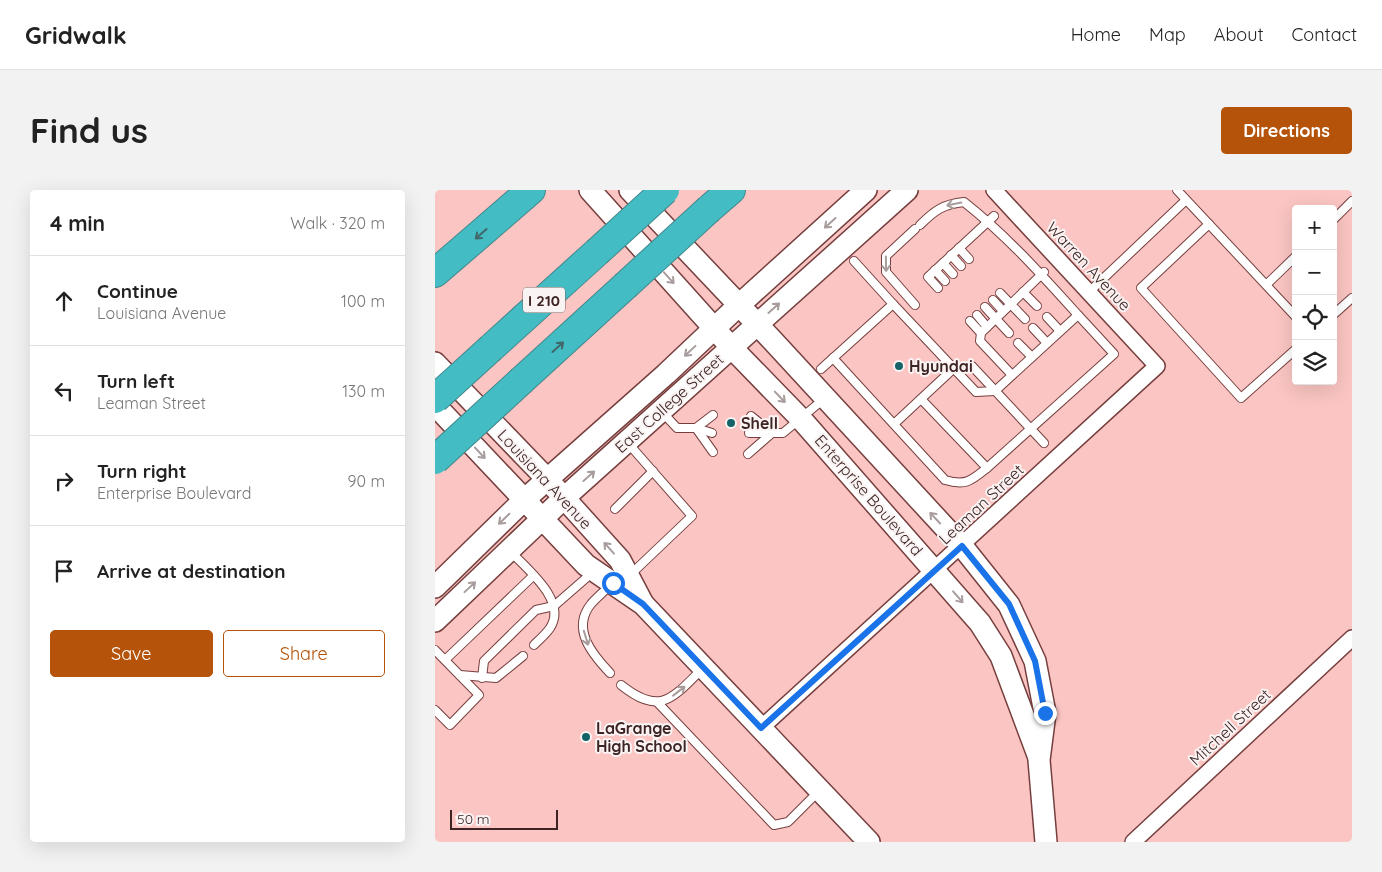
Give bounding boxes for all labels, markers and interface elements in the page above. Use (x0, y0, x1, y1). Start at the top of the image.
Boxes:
text: Gridwalk (25, 20, 127, 50)
text: Home (1071, 23, 1121, 46)
text: Map (1149, 23, 1186, 46)
text: About (1214, 23, 1264, 46)
text: Contact (1292, 23, 1357, 46)
button: Directions (1221, 107, 1352, 154)
text: Find us (30, 108, 148, 152)
one-way arrow (947, 199, 963, 209)
map controls (1292, 205, 1337, 385)
button: + (1292, 205, 1337, 250)
text: 4 min (50, 210, 105, 236)
text: Walk · 320 m (290, 213, 385, 233)
one-way arrow (823, 217, 836, 228)
street label: Warren Avenue (1043, 217, 1135, 315)
one-way arrow (475, 228, 488, 239)
button: − (1292, 250, 1337, 295)
one-way arrow (881, 256, 891, 272)
one-way arrow (663, 272, 675, 285)
text: Continue (97, 279, 178, 303)
icon: ahead (50, 287, 78, 315)
road number: I 210 (523, 288, 565, 312)
text: 100 m (341, 291, 385, 311)
button: locate (1292, 295, 1337, 340)
one-way arrow (768, 302, 781, 314)
text: Louisiana Avenue (97, 303, 226, 323)
button: layers (1292, 340, 1337, 385)
one-way arrow (552, 341, 565, 353)
one-way arrow (683, 345, 696, 357)
street label: East College Street (611, 349, 727, 457)
place label: Hyundai (909, 356, 973, 376)
marker: Hyundai (893, 360, 905, 372)
text: Turn left (97, 369, 175, 393)
icon: left (50, 377, 78, 405)
text: 130 m (342, 381, 385, 401)
one-way arrow (774, 391, 786, 403)
text: Leaman Street (97, 393, 206, 413)
place label: Shell (741, 413, 778, 433)
marker: Shell (725, 417, 737, 429)
street label: Louisiana Avenue (494, 425, 596, 533)
street label: Enterprise Boulevard (811, 430, 927, 560)
one-way arrow (474, 447, 486, 459)
text: Turn right (97, 459, 186, 483)
street label: Leaman Street (934, 460, 1028, 548)
icon: right (50, 467, 78, 495)
one-way arrow (582, 470, 595, 482)
text: 90 m (348, 471, 385, 491)
text: Enterprise Boulevard (97, 483, 251, 503)
one-way arrow (930, 511, 941, 524)
one-way arrow (498, 513, 511, 525)
one-way arrow (603, 541, 615, 554)
icon: arrive (50, 557, 78, 585)
text: Arrive at destination (97, 559, 286, 583)
route start (602, 572, 625, 595)
one-way arrow (464, 581, 477, 593)
one-way arrow (952, 590, 963, 603)
button: Save (50, 630, 213, 677)
button: Share (223, 630, 385, 677)
one-way arrow (582, 630, 592, 646)
street label: Mitchell Street (1185, 684, 1275, 770)
one-way arrow (672, 685, 685, 696)
route end (1034, 702, 1057, 725)
place label: LaGrange High School (596, 718, 687, 756)
marker: LaGrange High School (580, 731, 592, 743)
scale bar (450, 807, 557, 830)
text: 50 m (457, 810, 490, 828)

